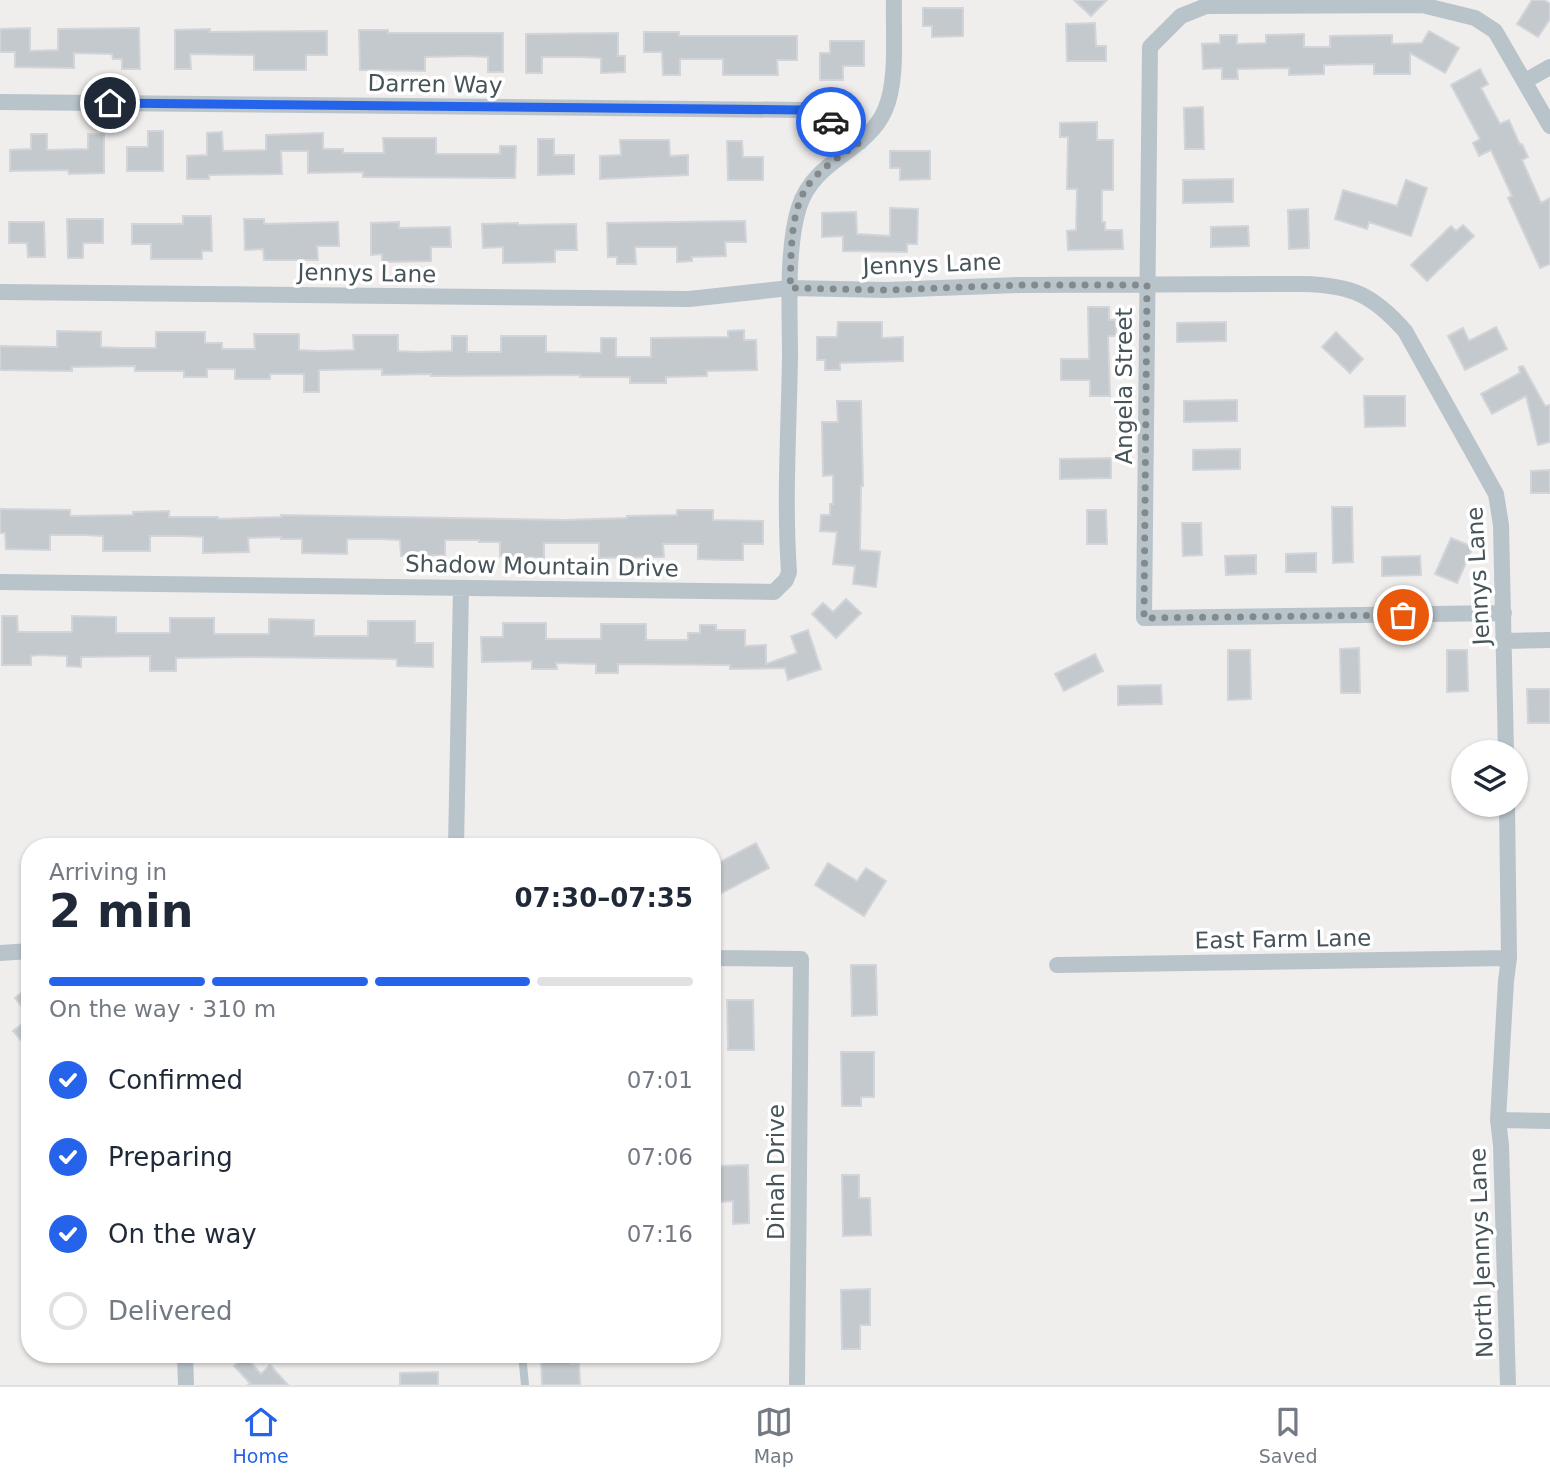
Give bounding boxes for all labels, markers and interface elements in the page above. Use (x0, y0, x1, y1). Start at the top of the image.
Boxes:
street label: Darren Way (367, 70, 503, 98)
pin (80, 73, 140, 133)
icon: home (91, 84, 129, 122)
courier (796, 87, 866, 157)
icon: car (812, 103, 850, 141)
street label: Jennys Lane (860, 249, 1002, 279)
street label: Jennys Lane (295, 259, 437, 287)
street label: Angela Street (1111, 308, 1137, 464)
street label: Jennys Lane (1461, 506, 1495, 648)
street label: Shadow Mountain Drive (405, 551, 679, 581)
pin (1373, 585, 1433, 645)
icon: bag (1384, 596, 1422, 634)
map controls (1451, 740, 1528, 817)
button: layers (1451, 740, 1528, 817)
text: Arriving in (49, 859, 167, 885)
text: 07:30–07:35 (514, 883, 693, 913)
text: 2 min (49, 884, 193, 938)
street label: East Farm Lane (1195, 924, 1371, 954)
text: On the way · 310 m (49, 996, 276, 1022)
icon: check (49, 1061, 87, 1099)
text: Confirmed (108, 1065, 243, 1095)
text: 07:01 (627, 1067, 693, 1093)
street label: Dinah Drive (763, 1104, 789, 1240)
icon: check (49, 1138, 87, 1176)
text: Preparing (108, 1142, 233, 1172)
text: 07:06 (627, 1144, 693, 1170)
street label: North Jennys Lane (1464, 1147, 1498, 1359)
icon: check (49, 1215, 87, 1253)
text: On the way (108, 1219, 257, 1249)
text: 07:16 (627, 1221, 693, 1247)
text: Delivered (108, 1296, 232, 1326)
tab: Home (233, 1403, 289, 1467)
tab: Map (754, 1403, 794, 1467)
tab: Saved (1259, 1403, 1317, 1467)

